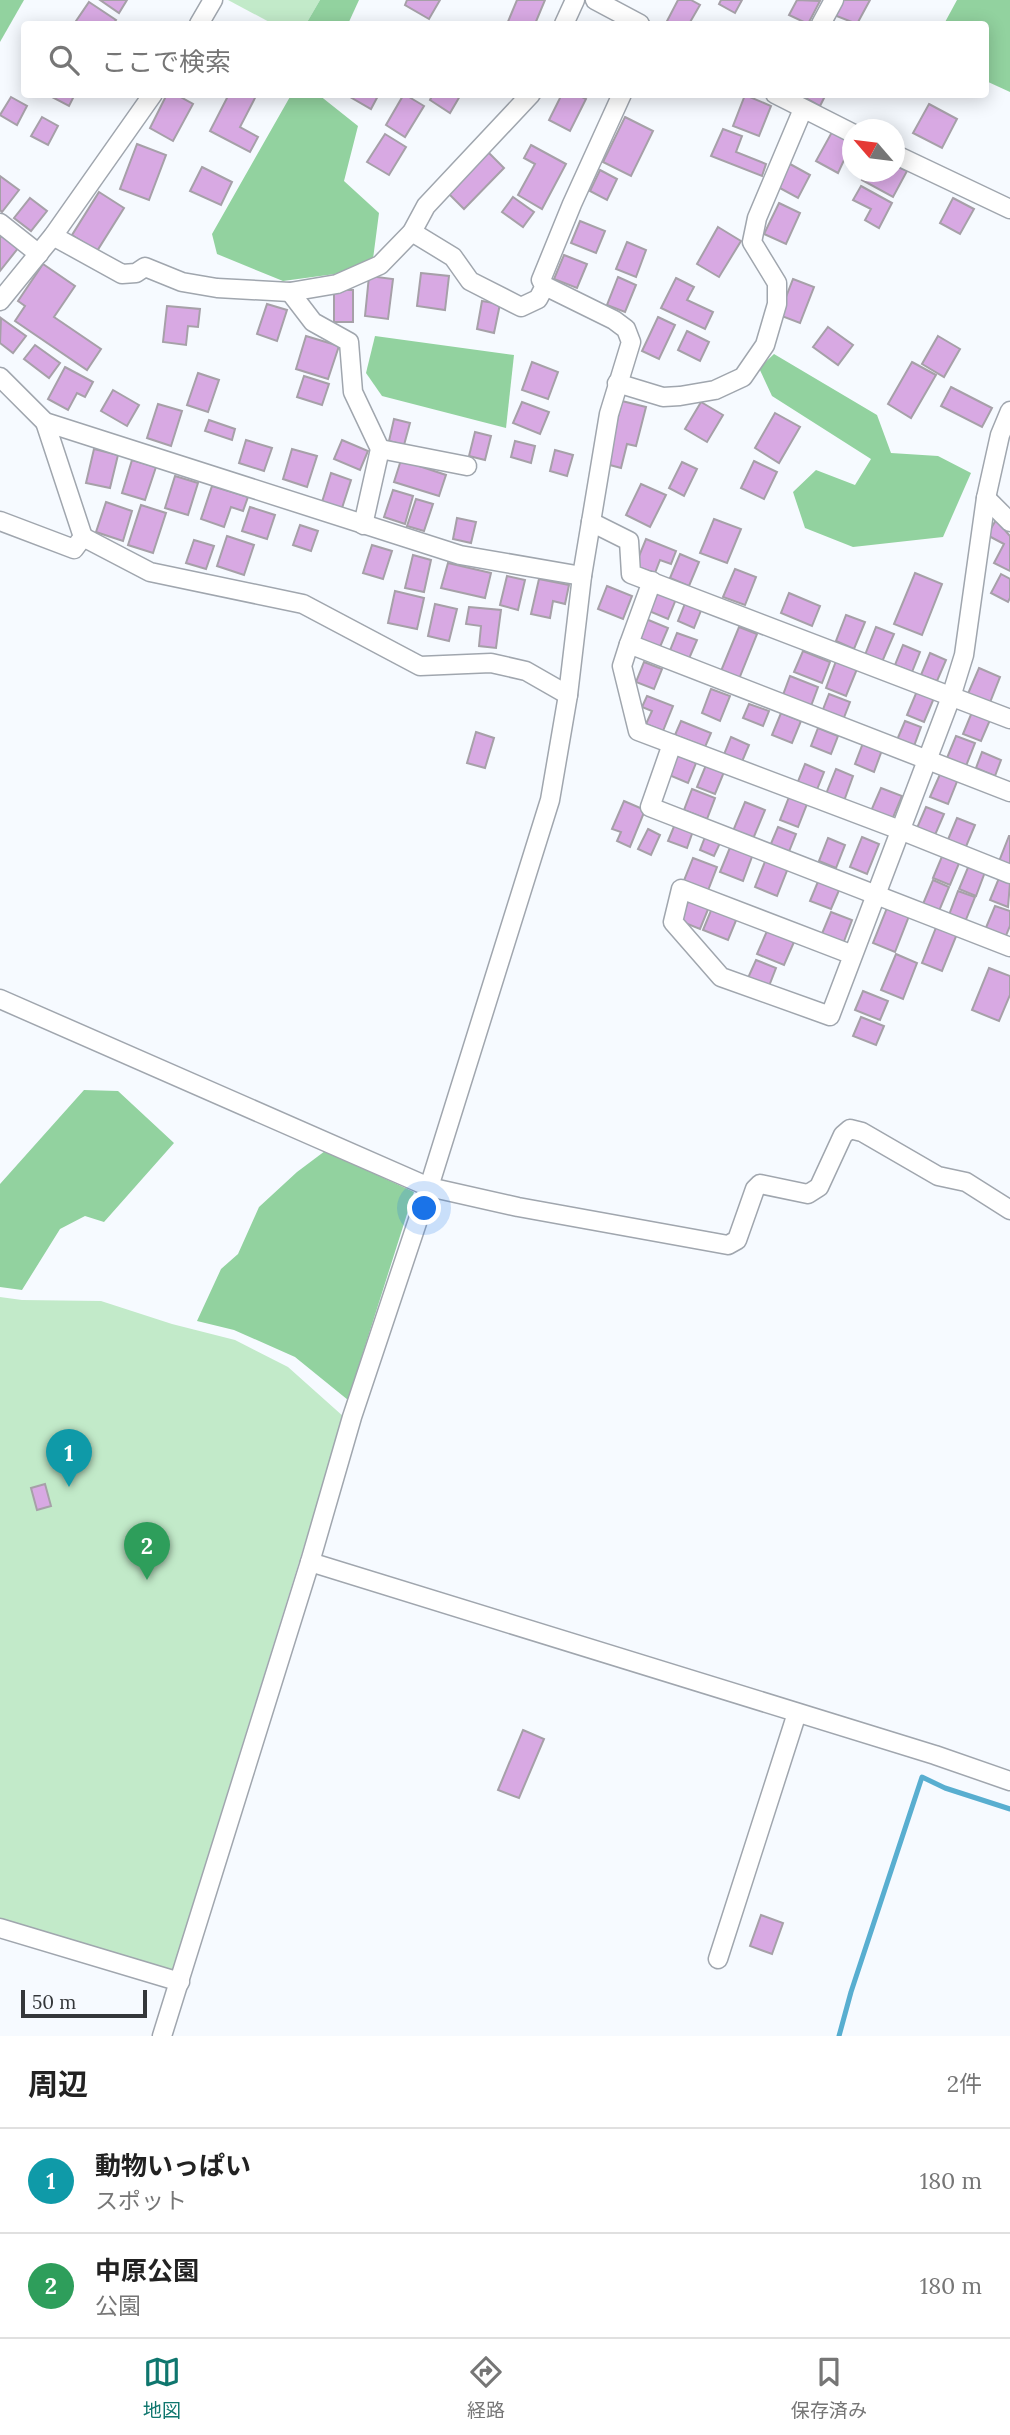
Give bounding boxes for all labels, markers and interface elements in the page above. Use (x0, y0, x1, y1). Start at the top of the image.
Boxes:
search box (21, 21, 989, 98)
icon: search (45, 41, 83, 79)
text: ここで検索 (101, 45, 231, 78)
north arrow (842, 119, 905, 182)
your location (407, 1191, 441, 1225)
pin: 1 (46, 1429, 92, 1487)
pin: 2 (124, 1522, 170, 1580)
scale bar (21, 1987, 147, 2019)
text: 50 m (32, 1990, 76, 2014)
text: 周辺 (28, 2065, 88, 2103)
text: 2件 (947, 2069, 982, 2098)
text: 動物いっぱい (95, 2149, 251, 2182)
text: 1 (46, 2166, 56, 2195)
text: 180 m (920, 2166, 982, 2195)
text: スポット (95, 2186, 187, 2215)
text: 中原公園 (95, 2254, 199, 2287)
text: 2 (45, 2271, 57, 2300)
text: 180 m (920, 2271, 982, 2300)
text: 公園 (95, 2291, 141, 2320)
tab: 地図 (143, 2353, 181, 2422)
tab: 経路 (467, 2353, 505, 2422)
tab: 保存済み (791, 2353, 867, 2422)

